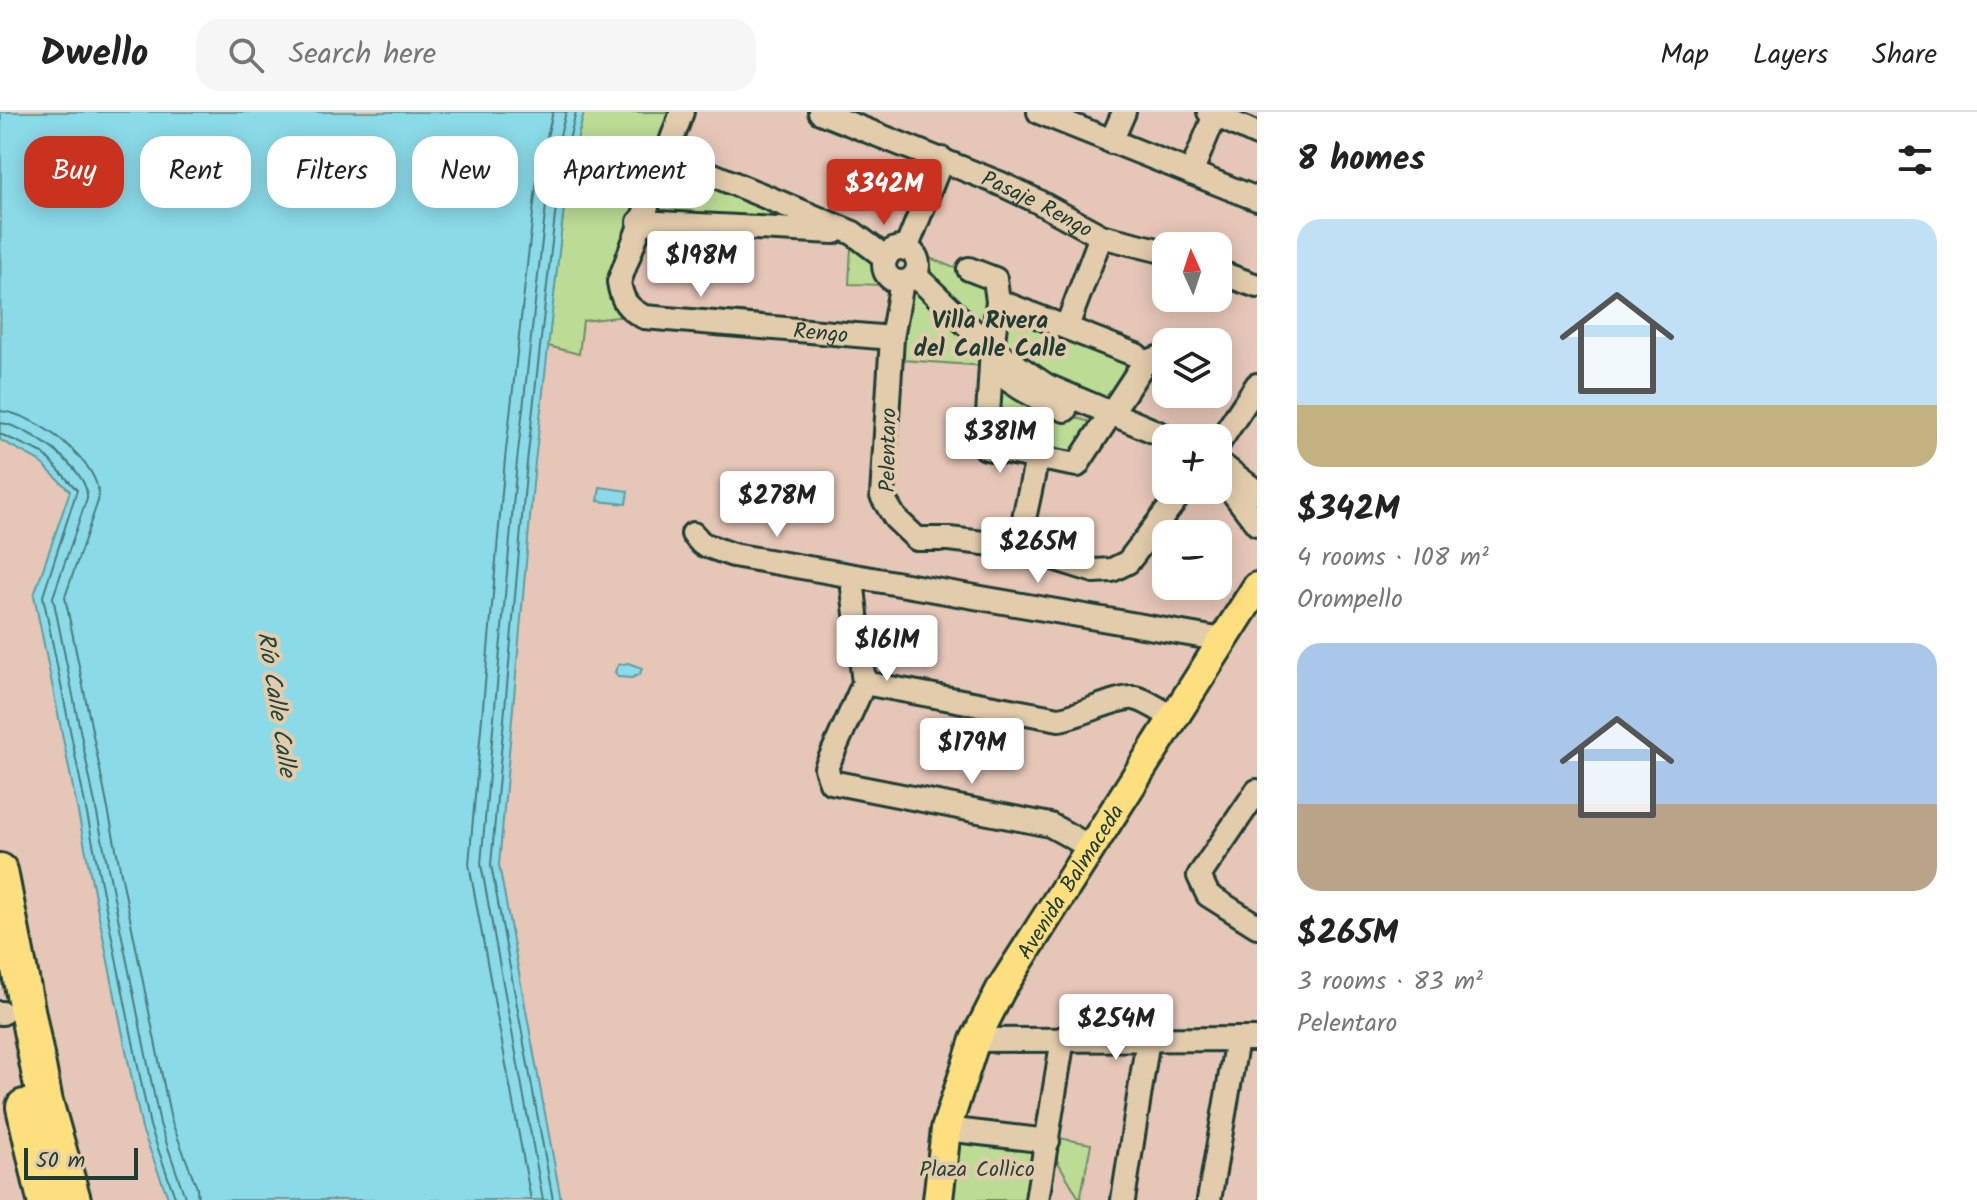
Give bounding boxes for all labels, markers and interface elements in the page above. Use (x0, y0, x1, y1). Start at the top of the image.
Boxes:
search box (196, 19, 756, 91)
text: Dwello (40, 25, 148, 85)
text: Search here (288, 31, 436, 79)
icon: search (224, 33, 268, 77)
text: Map (1660, 33, 1709, 78)
text: Layers (1753, 33, 1828, 78)
text: Share (1872, 33, 1937, 78)
text: 8 homes (1297, 133, 1425, 187)
chip: Buy (24, 136, 124, 208)
chip: Rent (140, 136, 251, 208)
chip: Filters (267, 136, 396, 208)
chip: New (412, 136, 518, 208)
chip: Apartment (534, 136, 715, 208)
icon: filters (1893, 138, 1937, 182)
pin: $342M (828, 159, 940, 227)
street label: Pasaje Rengo (976, 163, 1099, 248)
text: $342M (845, 164, 923, 206)
pin: $198M (645, 231, 757, 299)
north arrow (1152, 232, 1232, 312)
map controls (1152, 232, 1232, 600)
text: $198M (665, 236, 737, 278)
icon: home (1545, 271, 1689, 415)
district label: Villa Rivera del Calle Calle (914, 302, 1067, 369)
street label: Rengo (792, 315, 849, 354)
button: layers (1152, 328, 1232, 408)
street label: Pelentaro (871, 407, 908, 493)
pin: $381M (944, 407, 1056, 475)
text: $381M (964, 412, 1036, 454)
button: + (1152, 424, 1232, 504)
pin: $278M (721, 471, 833, 539)
text: $278M (738, 476, 816, 518)
text: $342M (1297, 483, 1400, 537)
pin: $265M (982, 517, 1094, 585)
button: − (1152, 520, 1232, 600)
text: $265M (999, 522, 1077, 564)
text: 4 rooms · 108 m² (1297, 537, 1489, 579)
text: Orompello (1297, 579, 1403, 621)
pin: $161M (831, 615, 943, 683)
text: $161M (855, 620, 919, 662)
water label: Río Calle Calle (245, 629, 307, 782)
icon: home (1545, 695, 1689, 839)
pin: $179M (916, 718, 1028, 786)
text: $179M (938, 723, 1006, 765)
street label: Avenida Balmaceda (1009, 798, 1134, 967)
text: $265M (1297, 907, 1398, 961)
text: 3 rooms · 83 m² (1297, 961, 1483, 1003)
pin: $254M (1060, 994, 1172, 1062)
text: $254M (1077, 999, 1155, 1041)
text: Pelentaro (1297, 1003, 1397, 1045)
scale bar (24, 1144, 138, 1180)
text: 50 m (36, 1144, 85, 1179)
park label: Plaza Collico (919, 1153, 1035, 1188)

